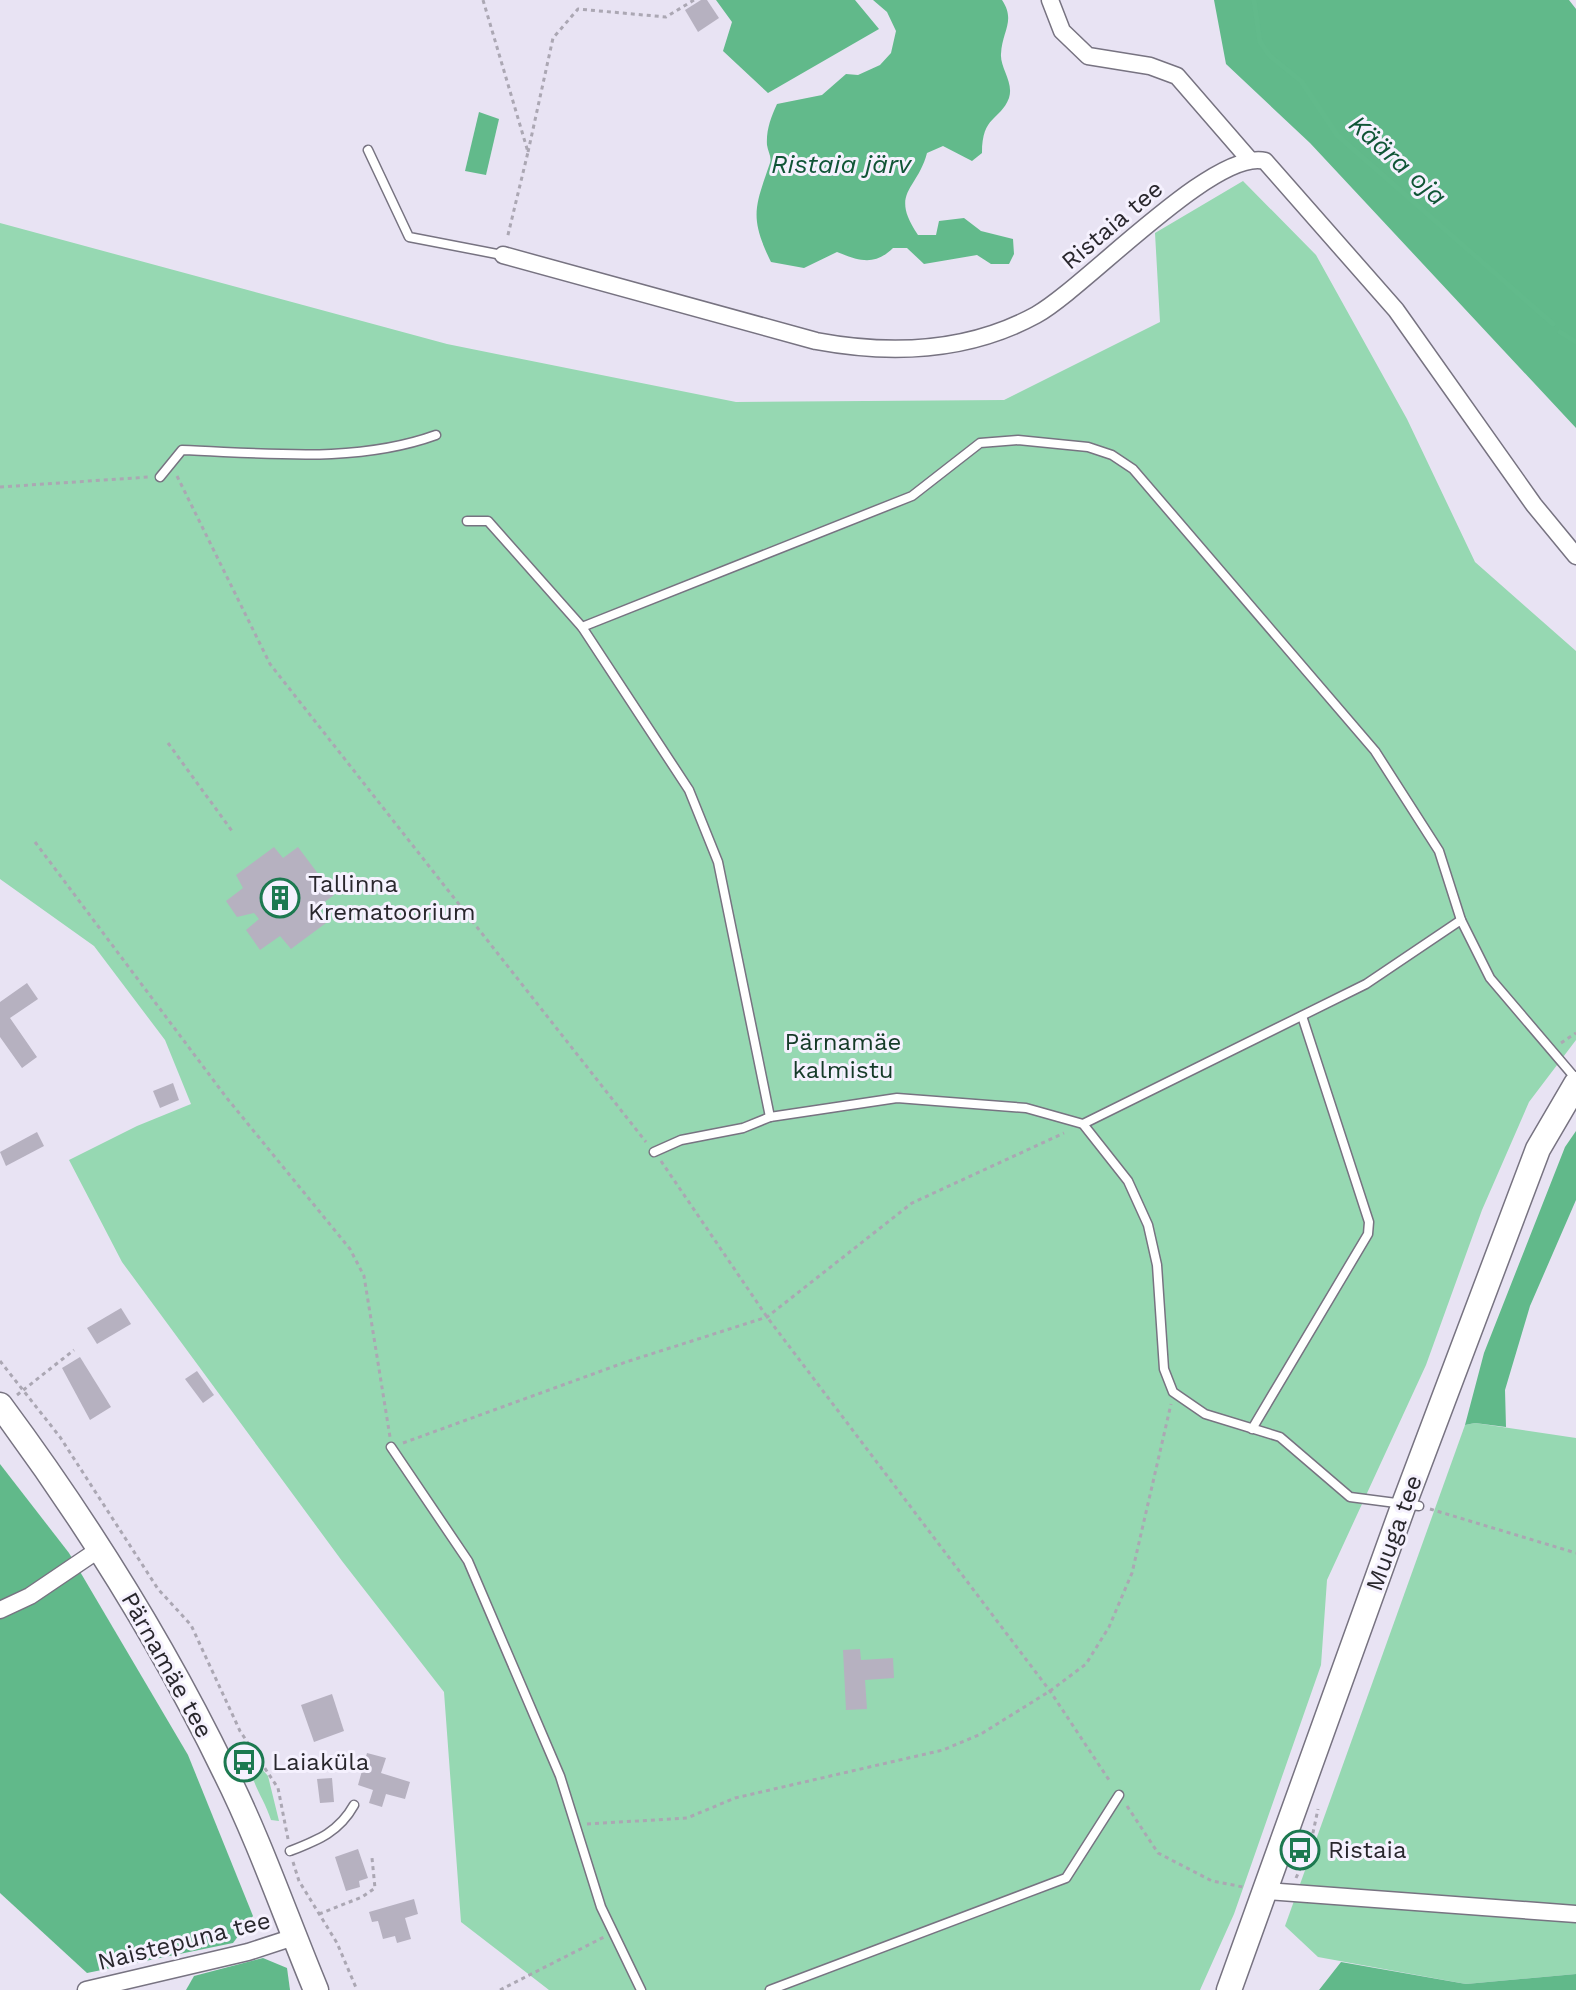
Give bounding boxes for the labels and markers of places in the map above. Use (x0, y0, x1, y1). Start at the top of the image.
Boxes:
place label: Tallinna Krematoorium (308, 870, 476, 926)
building icon: Tallinna Krematoorium (259, 877, 301, 919)
bus stop icon: Laiaküla (223, 1741, 265, 1783)
place label: Laiaküla (272, 1748, 369, 1776)
bus stop icon: Ristaia (1279, 1829, 1321, 1871)
place label: Ristaia (1328, 1836, 1406, 1864)

